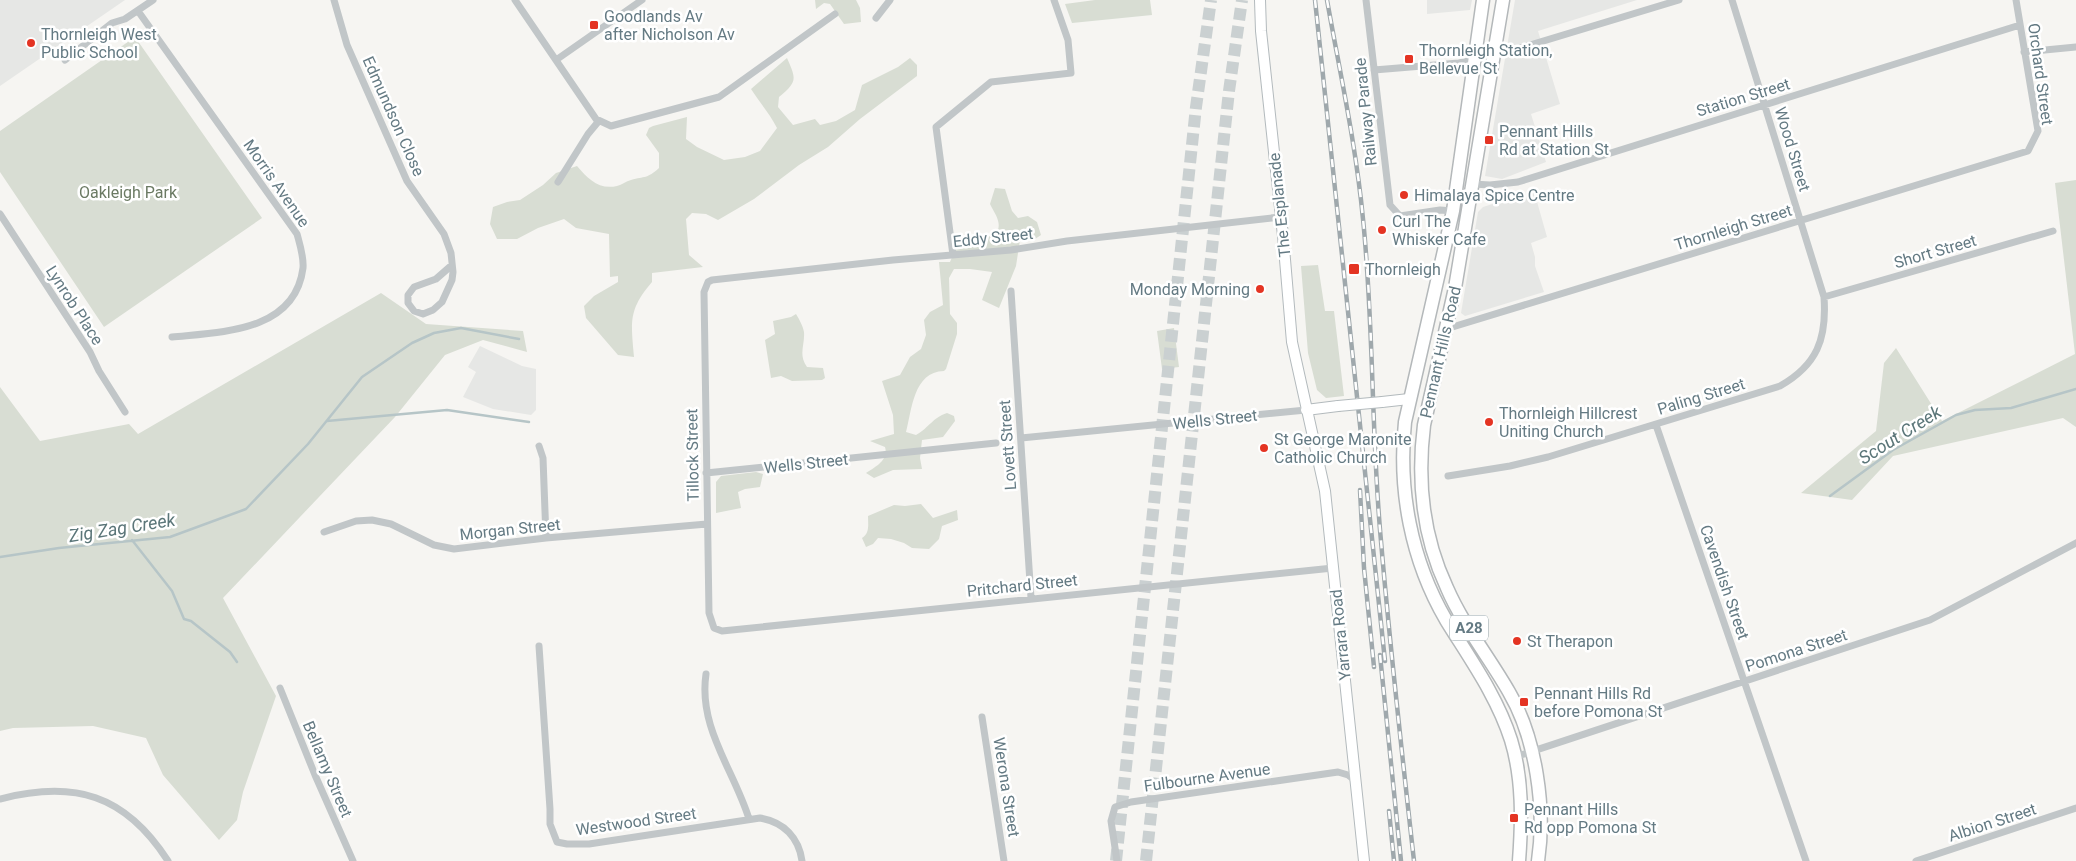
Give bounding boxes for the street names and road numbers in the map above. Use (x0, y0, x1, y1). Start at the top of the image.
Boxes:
street label: Orchard Street (2024, 22, 2057, 126)
street label: Edmundson Close (359, 53, 428, 179)
street label: Railway Parade (1350, 57, 1381, 167)
street label: Station Street (1694, 74, 1792, 121)
street label: Wood Street (1771, 105, 1814, 194)
street label: Morris Avenue (239, 136, 314, 231)
street label: The Esplanade (1265, 152, 1294, 258)
street label: Thornleigh Street (1672, 201, 1794, 254)
street label: Eddy Street (952, 224, 1034, 251)
street label: Short Street (1892, 231, 1978, 272)
street label: Lynrob Place (42, 262, 107, 349)
street label: Pennant Hills Road (1416, 284, 1465, 420)
street label: Paling Street (1655, 374, 1747, 419)
street label: Lovett Street (995, 399, 1020, 491)
street label: Wells Street (1172, 406, 1258, 433)
street label: Tillock Street (682, 408, 703, 502)
street label: Wells Street (763, 450, 849, 477)
street label: Morgan Street (459, 515, 561, 544)
street label: Cavendish Street (1696, 522, 1753, 642)
street label: Pritchard Street (966, 570, 1078, 601)
street label: Yarrara Road (1326, 588, 1355, 681)
road number: A28 (1450, 616, 1488, 640)
street label: Pomona Street (1743, 625, 1849, 676)
street label: Bellamy Street (299, 718, 356, 820)
street label: Werona Street (989, 736, 1024, 838)
street label: Fulbourne Avenue (1143, 759, 1271, 796)
street label: Albion Street (1946, 799, 2039, 846)
street label: Westwood Street (575, 804, 698, 839)

